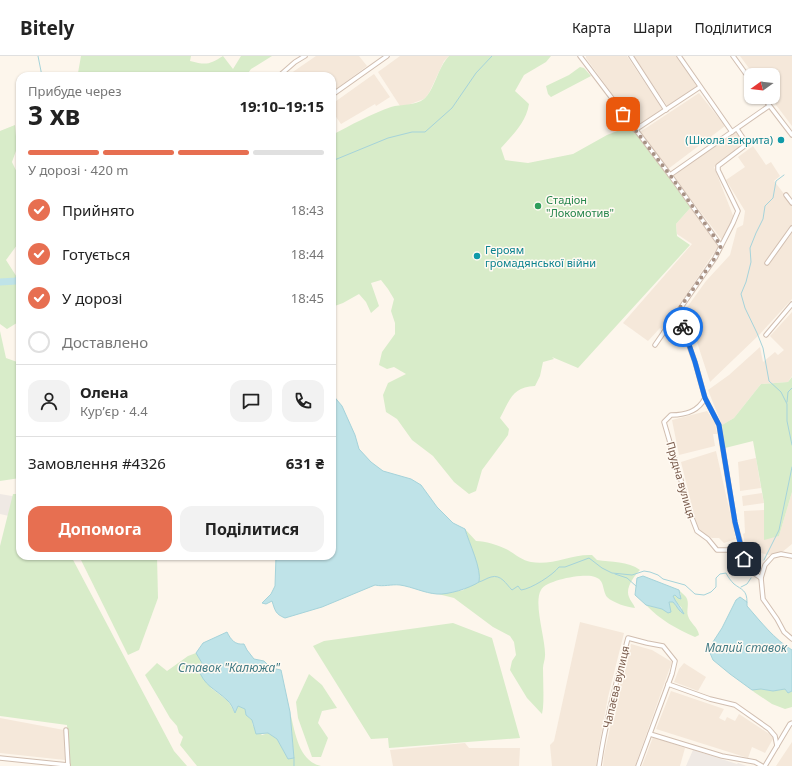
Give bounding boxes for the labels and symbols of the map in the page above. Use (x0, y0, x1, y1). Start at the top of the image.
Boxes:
north arrow (744, 68, 780, 104)
pin (606, 97, 640, 131)
place label: (Школа закрита) (685, 132, 773, 147)
marker: (Школа закрита) (776, 135, 786, 145)
place label: Стадіон "Локомотив" (546, 192, 614, 220)
marker: Стадіон "Локомотив" (533, 201, 543, 211)
place label: Героям громадянської війни (485, 242, 596, 270)
marker: Героям громадянської війни (472, 251, 482, 261)
courier (663, 307, 703, 347)
street label: Прудна вулиця (663, 440, 700, 520)
pin (727, 542, 761, 576)
water label: Малий ставок (705, 639, 788, 656)
street label: Чапаєва вулиця (599, 644, 632, 730)
water label: Ставок "Калюжа" (178, 659, 280, 676)

